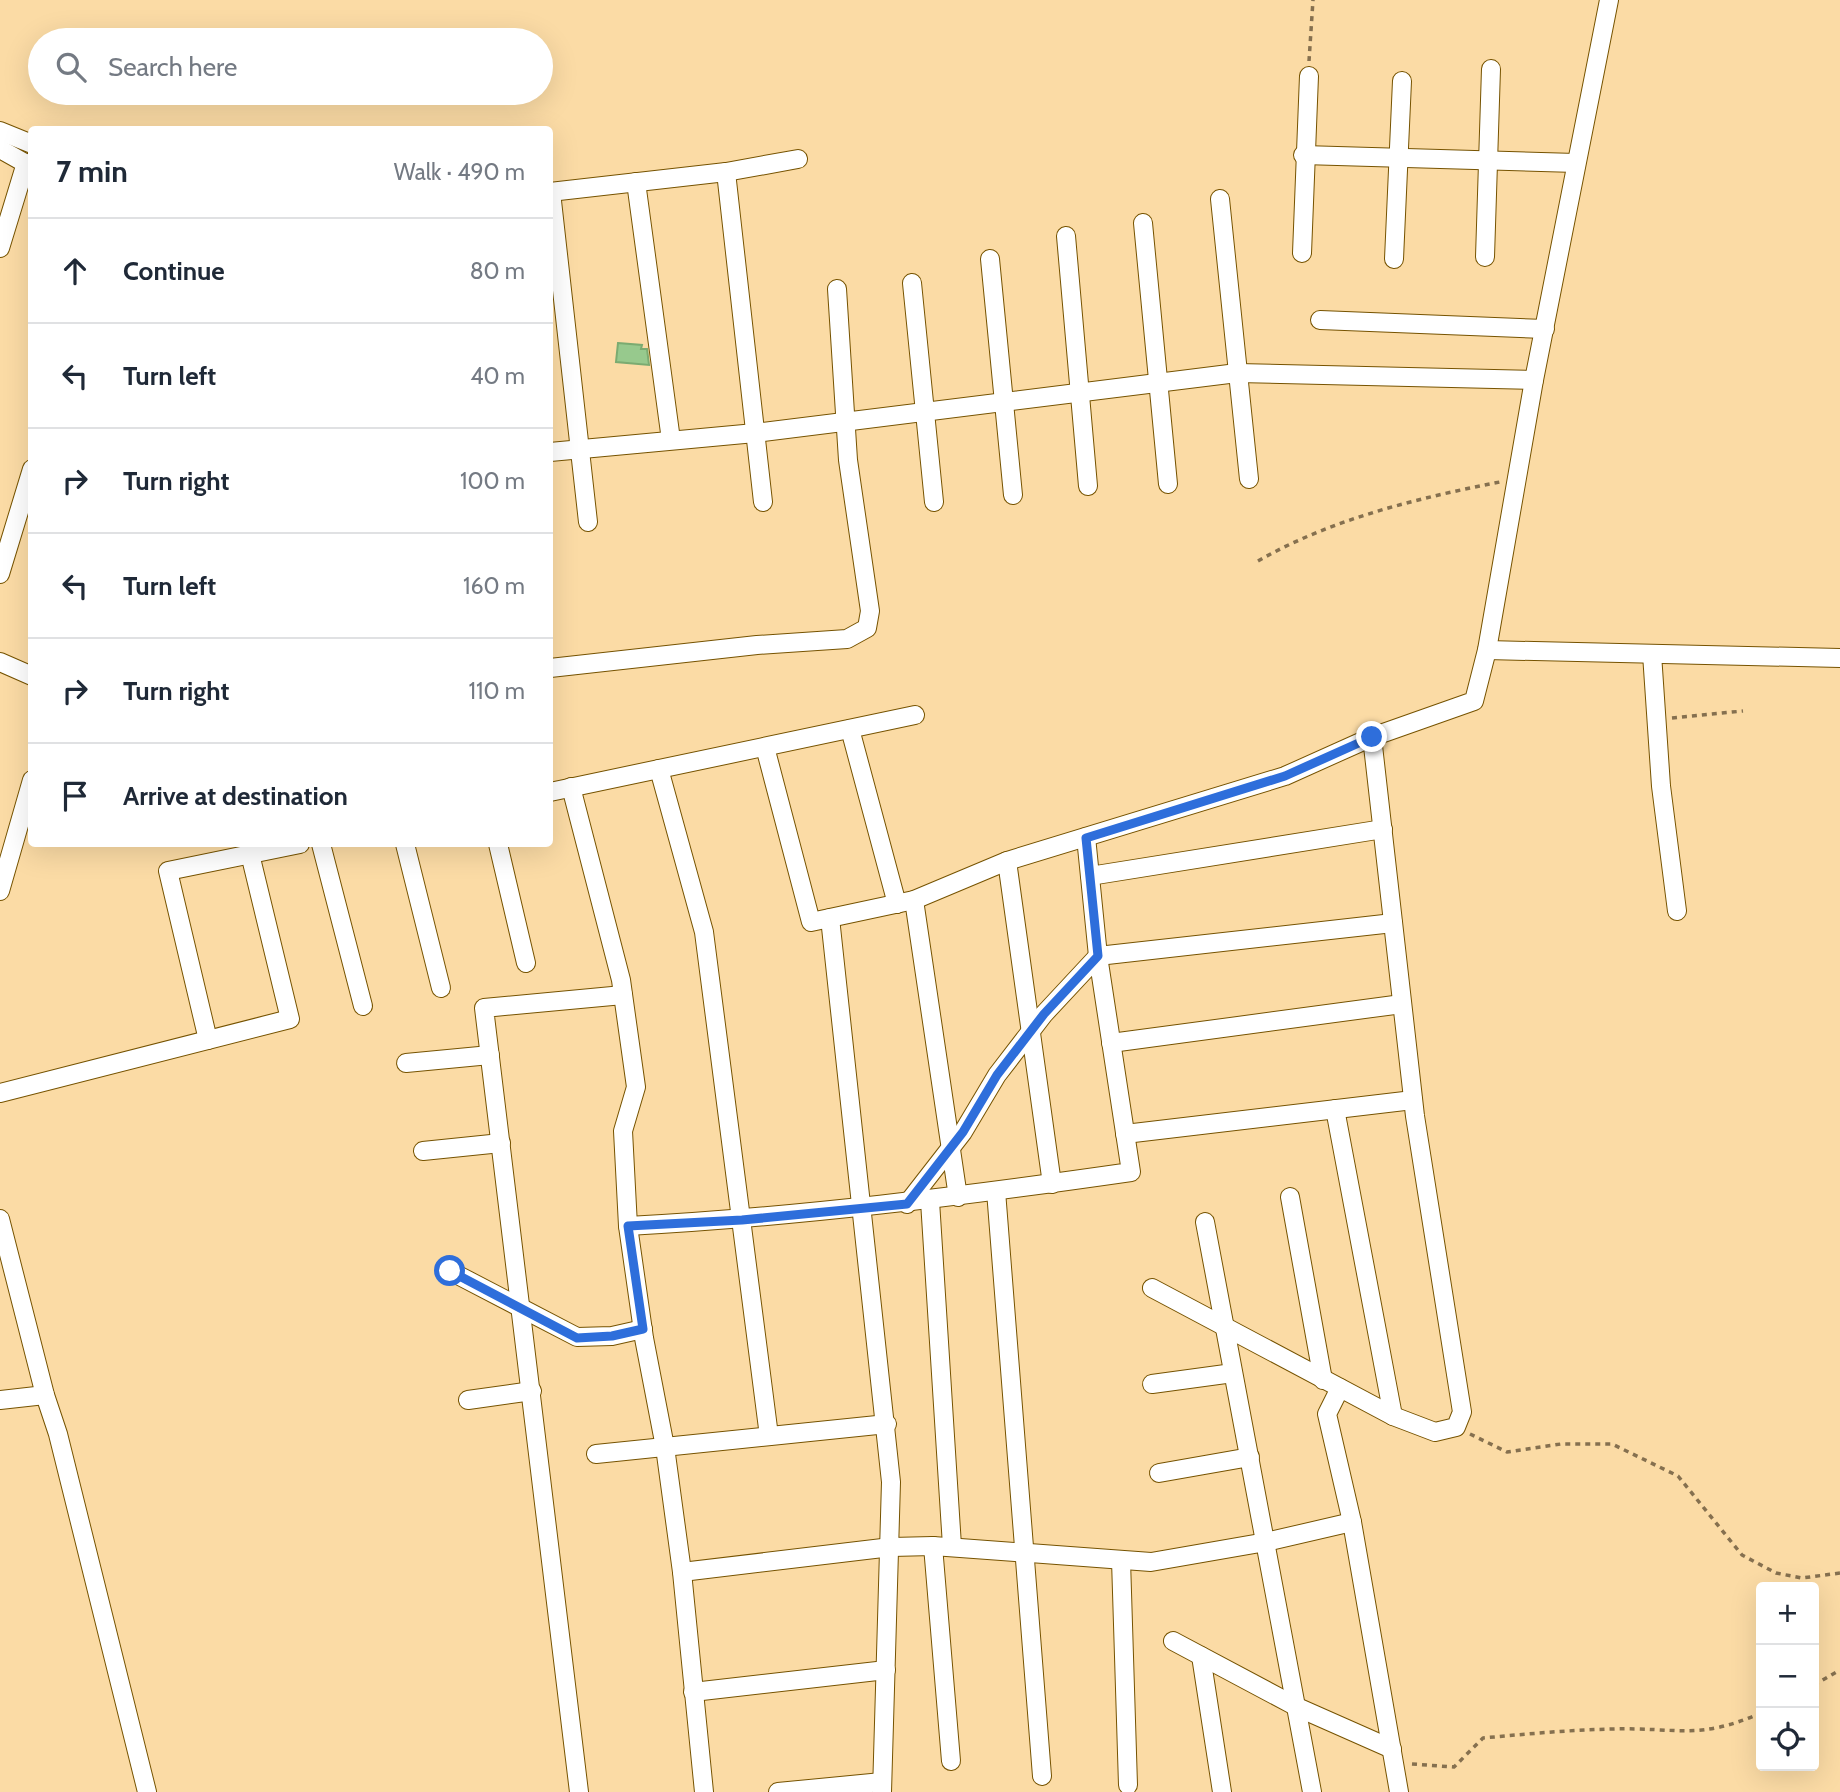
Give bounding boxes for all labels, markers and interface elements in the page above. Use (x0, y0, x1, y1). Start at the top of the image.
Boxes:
search box (28, 28, 553, 105)
icon: search (52, 48, 90, 86)
text: Search here (108, 51, 237, 83)
text: 7 min (56, 153, 128, 190)
text: Walk · 490 m (394, 158, 525, 186)
icon: ahead (56, 252, 94, 290)
text: Continue (123, 255, 225, 287)
text: 80 m (470, 257, 525, 285)
icon: left (56, 357, 94, 395)
text: Turn left (123, 360, 216, 392)
text: 40 m (470, 362, 525, 390)
icon: right (56, 462, 94, 500)
text: Turn right (123, 465, 229, 497)
text: 100 m (460, 467, 525, 495)
icon: left (56, 567, 94, 605)
text: Turn left (123, 570, 216, 602)
text: 160 m (463, 572, 525, 600)
icon: right (56, 672, 94, 710)
text: Turn right (123, 675, 229, 707)
text: 110 m (469, 677, 525, 705)
route end (1356, 721, 1387, 752)
icon: arrive (56, 777, 94, 815)
text: Arrive at destination (123, 780, 348, 812)
route start (434, 1255, 465, 1286)
map controls (1756, 1582, 1819, 1771)
button: + (1756, 1582, 1819, 1645)
button: − (1756, 1645, 1819, 1708)
button: locate (1756, 1708, 1819, 1771)

